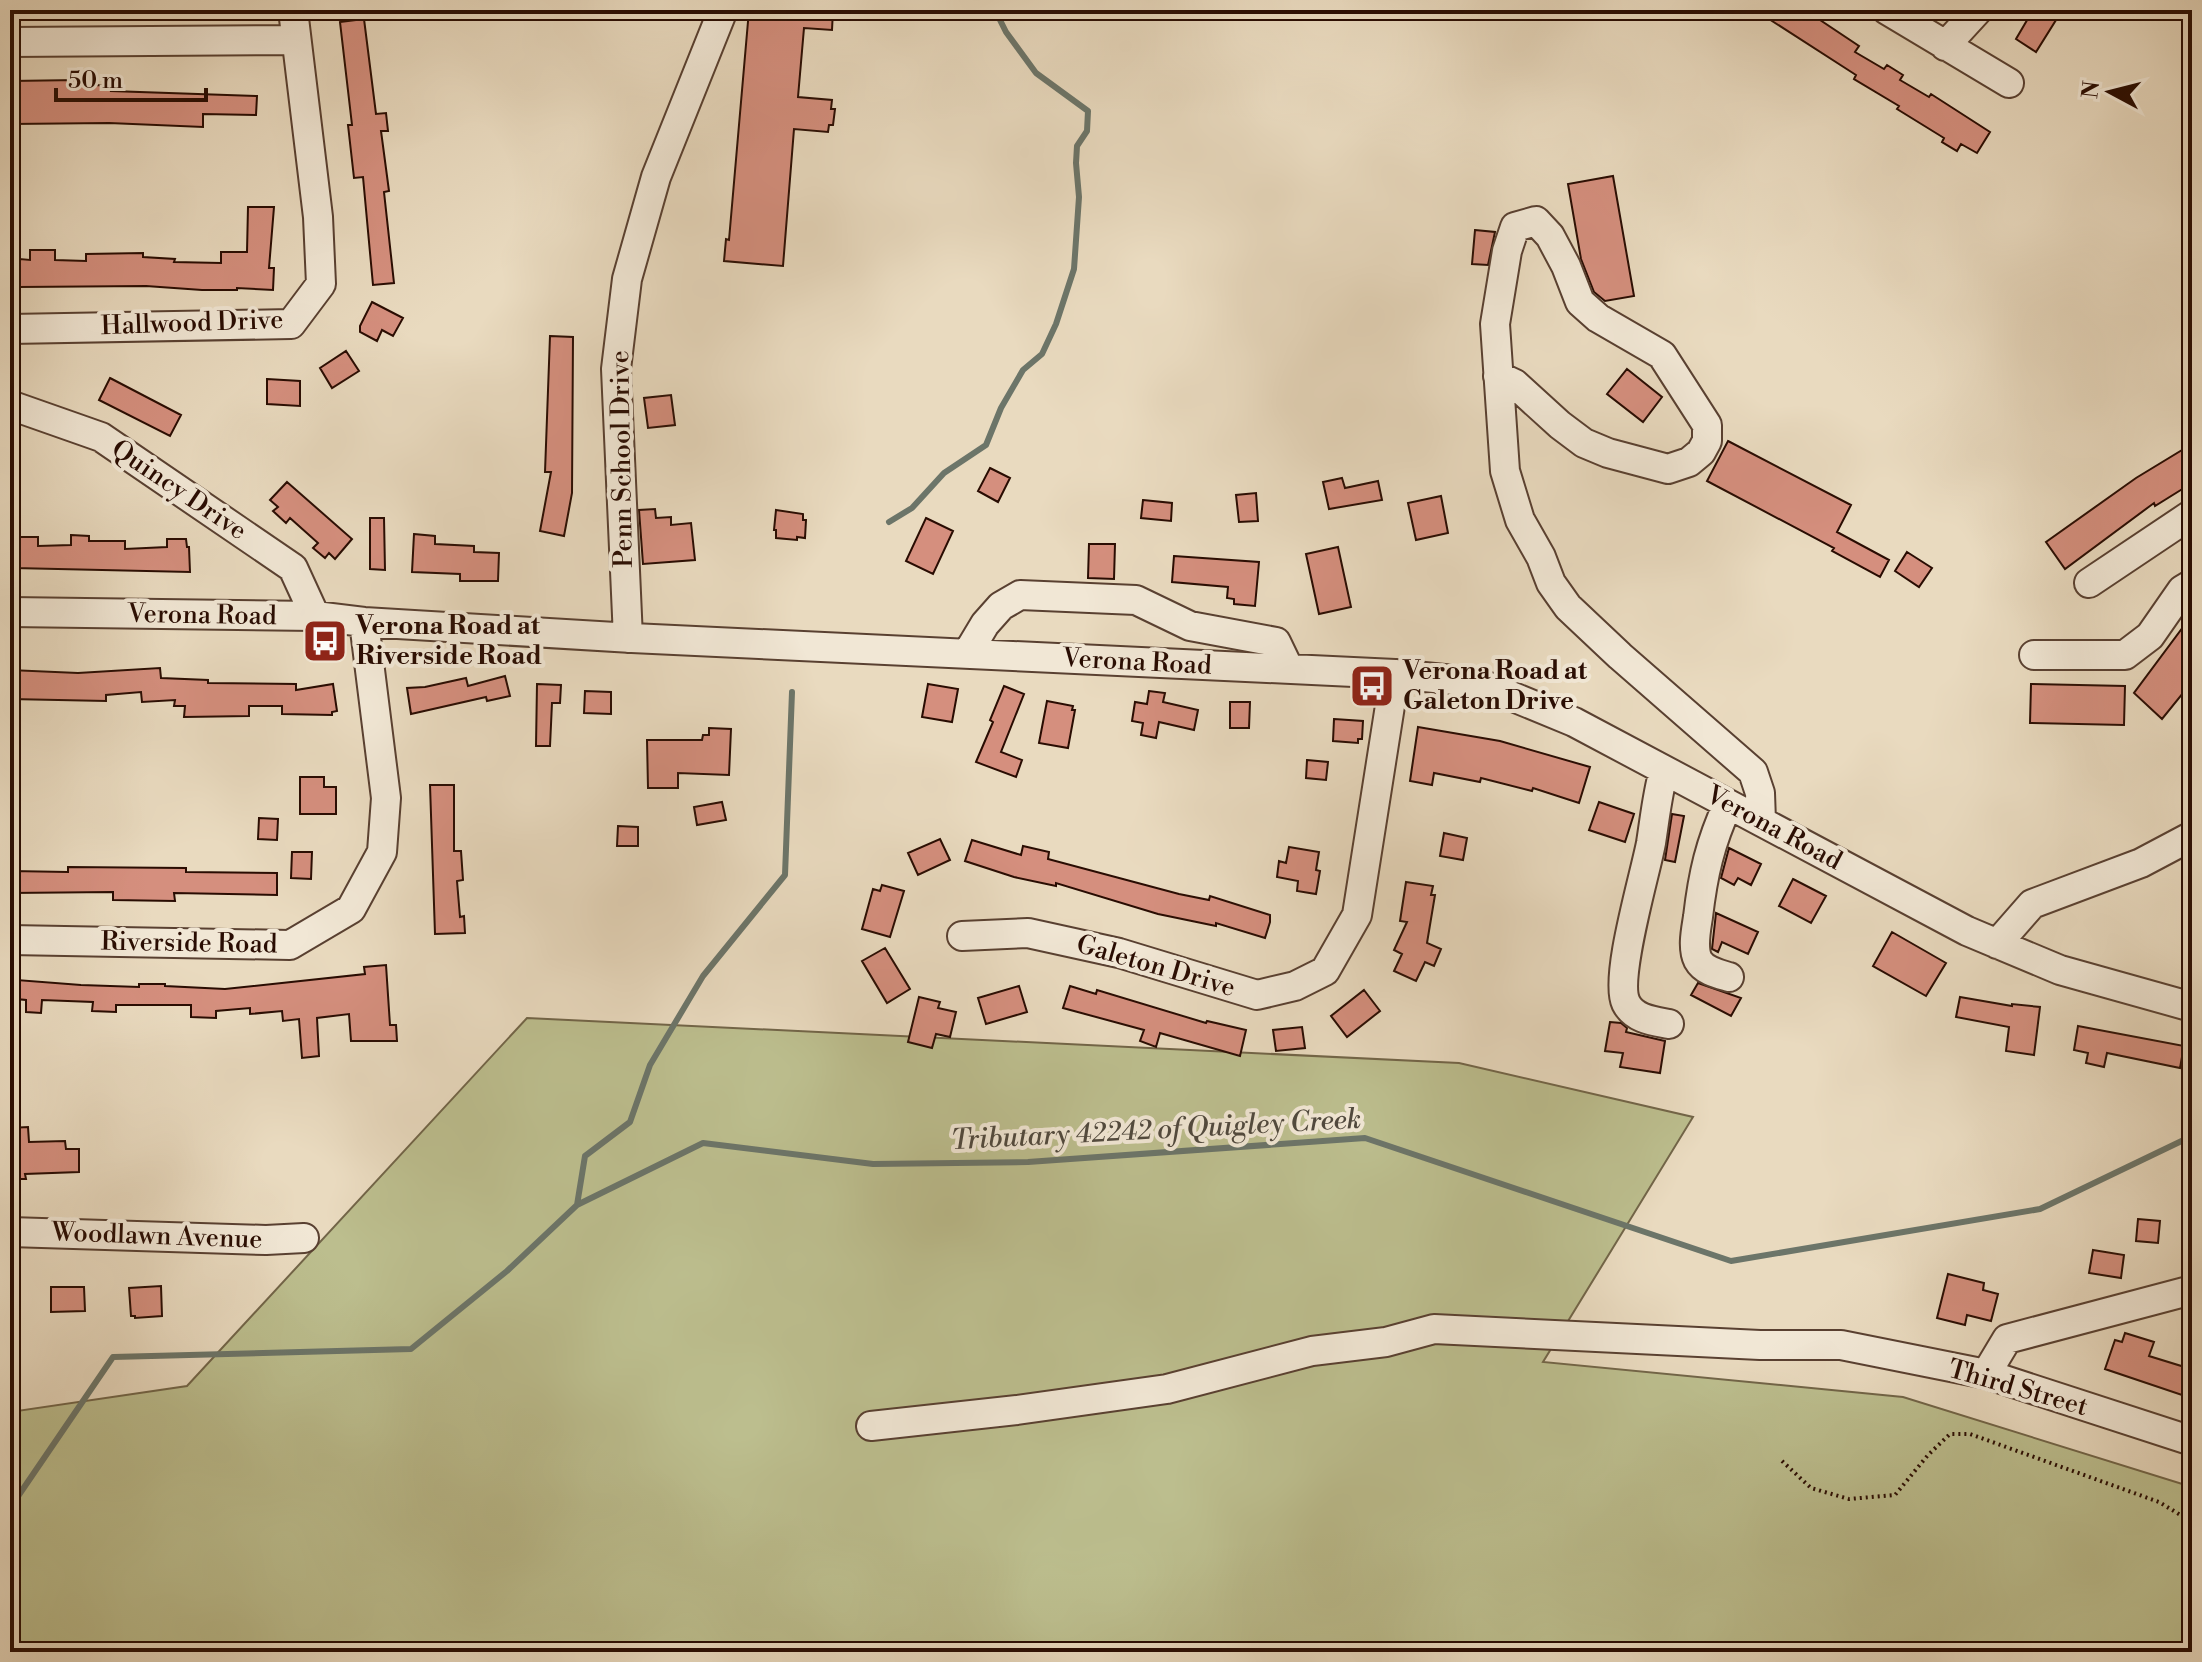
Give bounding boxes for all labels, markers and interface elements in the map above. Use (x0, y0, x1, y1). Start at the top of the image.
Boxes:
scale bar (56, 52, 206, 102)
north arrow (2070, 52, 2150, 132)
text: 50 m (68, 66, 123, 96)
text: N (2077, 79, 2106, 100)
street label: Hallwood Drive (100, 304, 284, 342)
street label: Penn School Drive (604, 350, 640, 568)
street label: Quincy Drive (105, 433, 253, 547)
street label: Verona Road (126, 598, 277, 632)
place label: Verona Road at Riverside Road (355, 610, 542, 672)
bus stop icon: Verona Road at Riverside Road (301, 617, 349, 665)
street label: Verona Road (1061, 642, 1213, 682)
place label: Verona Road at Galeton Drive (1402, 655, 1588, 717)
bus stop icon: Verona Road at Galeton Drive (1348, 662, 1396, 710)
street label: Verona Road (1700, 778, 1848, 877)
street label: Riverside Road (100, 925, 278, 961)
street label: Galeton Drive (1073, 928, 1239, 1004)
water label: Tributary 42242 of Quigley Creek (950, 1102, 1362, 1158)
street label: Woodlawn Avenue (50, 1216, 263, 1256)
street label: Third Street (1945, 1353, 2091, 1423)

